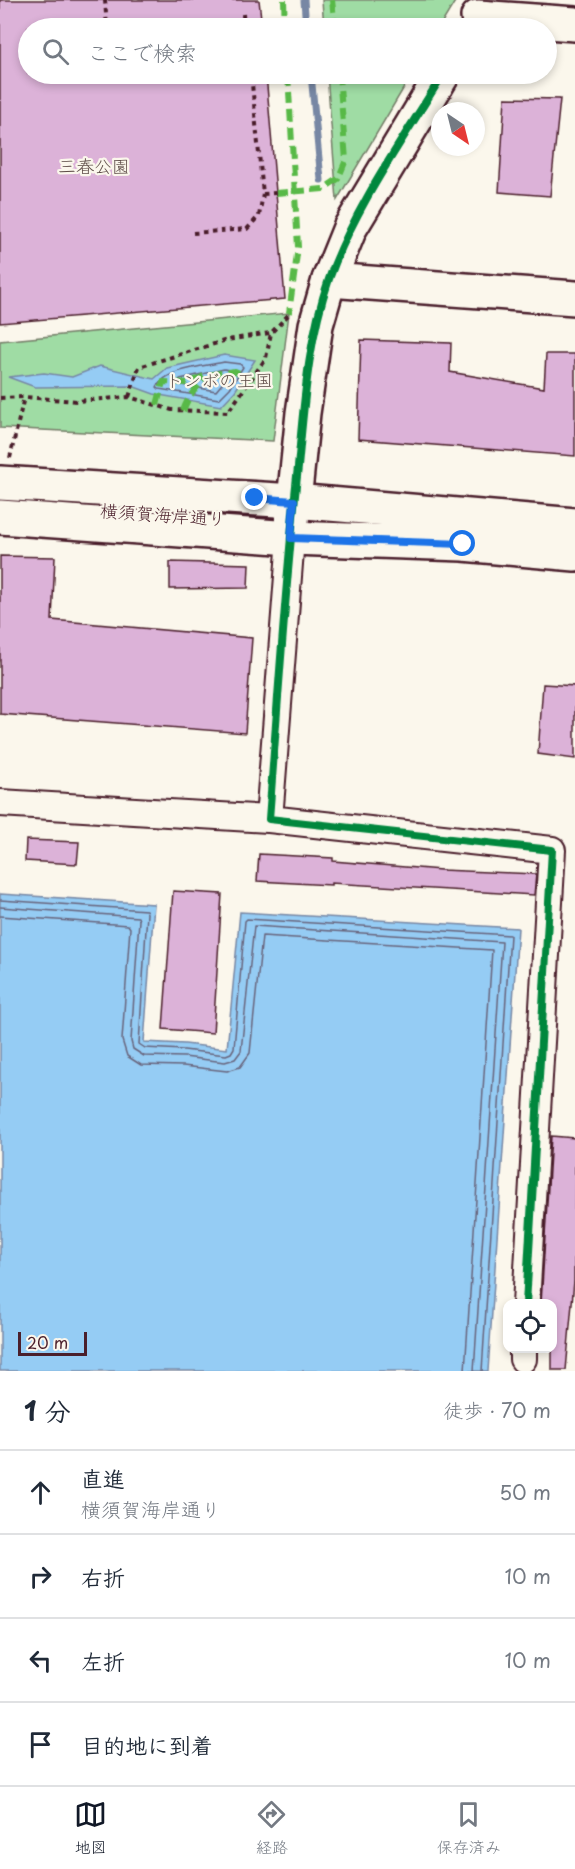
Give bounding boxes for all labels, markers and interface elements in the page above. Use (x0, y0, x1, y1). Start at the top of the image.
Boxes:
search box (18, 18, 557, 84)
icon: search (39, 35, 72, 68)
text: ここで検索 (87, 35, 197, 68)
north arrow (431, 102, 485, 156)
park label: 三春公園 (58, 152, 130, 179)
park label: トンボの王国 (165, 366, 273, 393)
route end (241, 484, 267, 510)
street label: 横須賀海岸通り (99, 496, 227, 532)
route start (449, 530, 475, 556)
map controls (503, 1299, 557, 1353)
button: locate (503, 1299, 557, 1353)
scale bar (18, 1329, 87, 1356)
text: 20 m (27, 1330, 68, 1354)
text: 1 分 (24, 1391, 71, 1430)
text: 徒歩 · 70 m (443, 1395, 551, 1425)
text: 直進 (81, 1461, 125, 1494)
icon: ahead (24, 1476, 57, 1509)
text: 50 m (499, 1477, 551, 1507)
text: 横須賀海岸通り (81, 1494, 221, 1524)
icon: right (24, 1560, 57, 1593)
text: 右折 (81, 1560, 125, 1593)
text: 10 m (504, 1561, 551, 1591)
icon: left (24, 1644, 57, 1677)
text: 左折 (81, 1644, 125, 1677)
text: 10 m (504, 1645, 551, 1675)
icon: arrive (24, 1728, 57, 1761)
text: 目的地に到着 (81, 1728, 213, 1761)
tab: 地図 (74, 1798, 107, 1858)
tab: 経路 (255, 1798, 288, 1858)
tab: 保存済み (437, 1798, 501, 1858)

